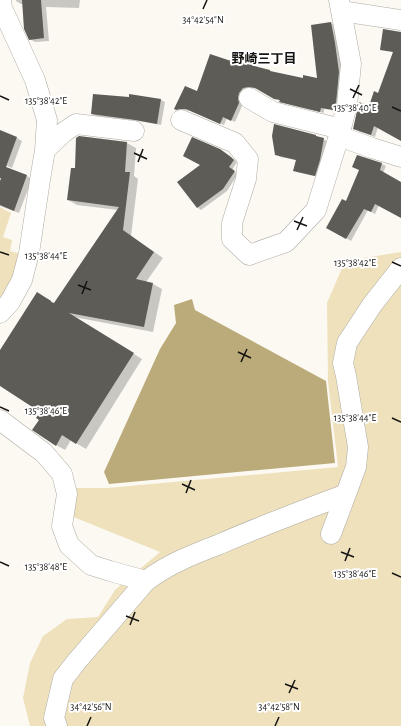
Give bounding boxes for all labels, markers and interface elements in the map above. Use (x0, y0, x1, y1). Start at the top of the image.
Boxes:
text: 34°42'54"N (182, 15, 224, 25)
district label: 野崎三丁目 (231, 51, 297, 66)
text: 135°38'42"E (25, 96, 67, 106)
text: 135°38'40"E (334, 103, 377, 113)
text: 135°38'44"E (25, 251, 67, 261)
text: 135°38'42"E (334, 258, 376, 268)
text: 135°38'46"E (25, 406, 67, 416)
text: 135°38'44"E (334, 413, 376, 423)
text: 135°38'48"E (25, 562, 67, 572)
text: 135°38'46"E (334, 569, 376, 579)
text: 34°42'56"N (70, 702, 112, 712)
text: 34°42'58"N (258, 702, 300, 712)

